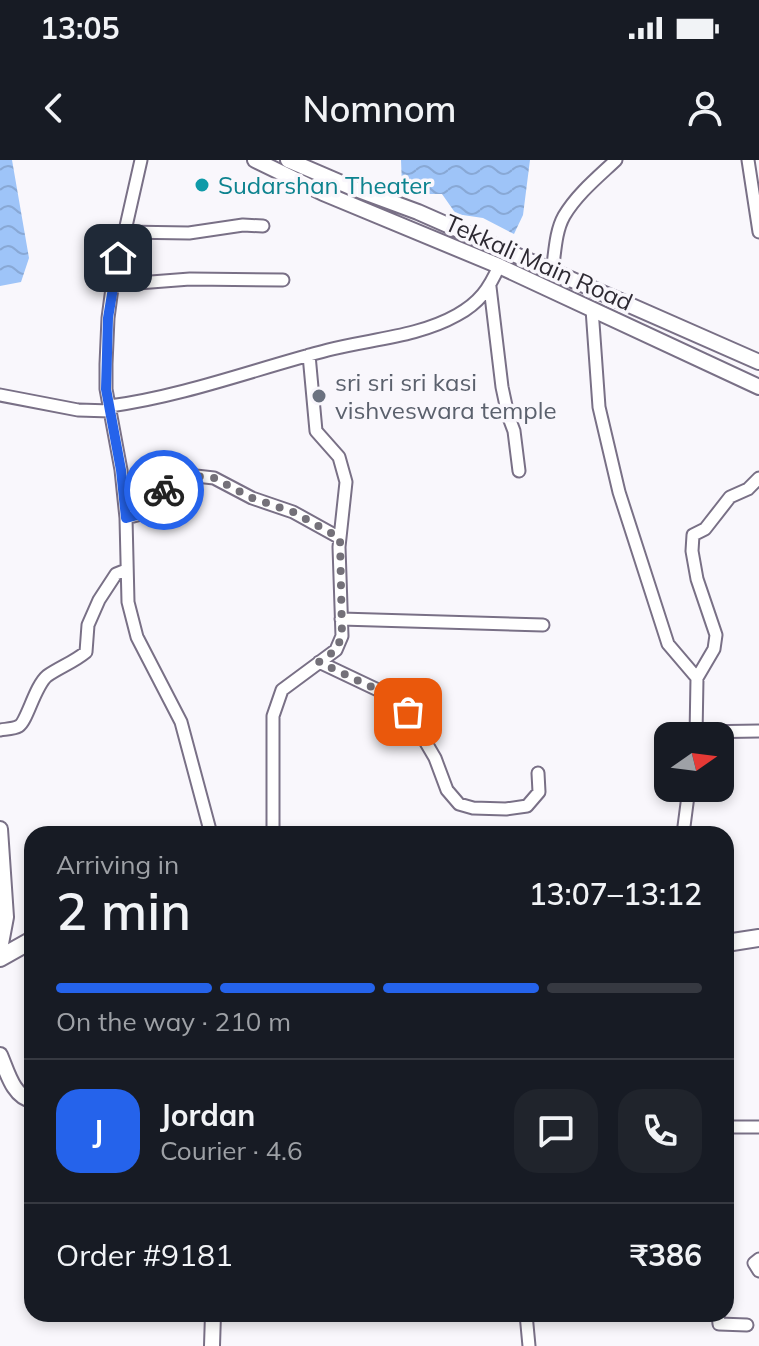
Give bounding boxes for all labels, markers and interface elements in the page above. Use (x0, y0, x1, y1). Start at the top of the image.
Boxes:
text: 13:05 (40, 9, 119, 47)
icon: back (32, 86, 76, 130)
text: Nomnom (302, 86, 457, 131)
icon: person (683, 86, 727, 130)
place label: Sudarshan Theater (218, 170, 431, 200)
marker: Sudarshan Theater (193, 176, 211, 194)
street label: Tekkali Main Road (441, 207, 637, 317)
pin (84, 224, 152, 292)
icon: home (96, 236, 140, 280)
place label: sri sri sri kasi vishveswara temple (335, 367, 556, 425)
marker: sri sri sri kasi vishveswara temple (310, 387, 328, 405)
courier (124, 450, 204, 530)
icon: bike (142, 468, 186, 512)
pin (374, 678, 442, 746)
icon: bag (386, 690, 430, 734)
north arrow (654, 722, 734, 802)
map controls (654, 722, 734, 802)
text: Arriving in (56, 848, 179, 881)
text: 13:07–13:12 (529, 875, 702, 913)
text: 2 min (56, 878, 191, 943)
text: On the way · 210 m (56, 1005, 291, 1038)
button: chat (514, 1089, 598, 1173)
button: phone (618, 1089, 702, 1173)
text: Jordan (160, 1096, 255, 1134)
text: J (93, 1112, 103, 1150)
text: Courier · 4.6 (160, 1134, 303, 1167)
text: Order #9181 (56, 1236, 233, 1274)
text: ₹386 (630, 1236, 702, 1274)

